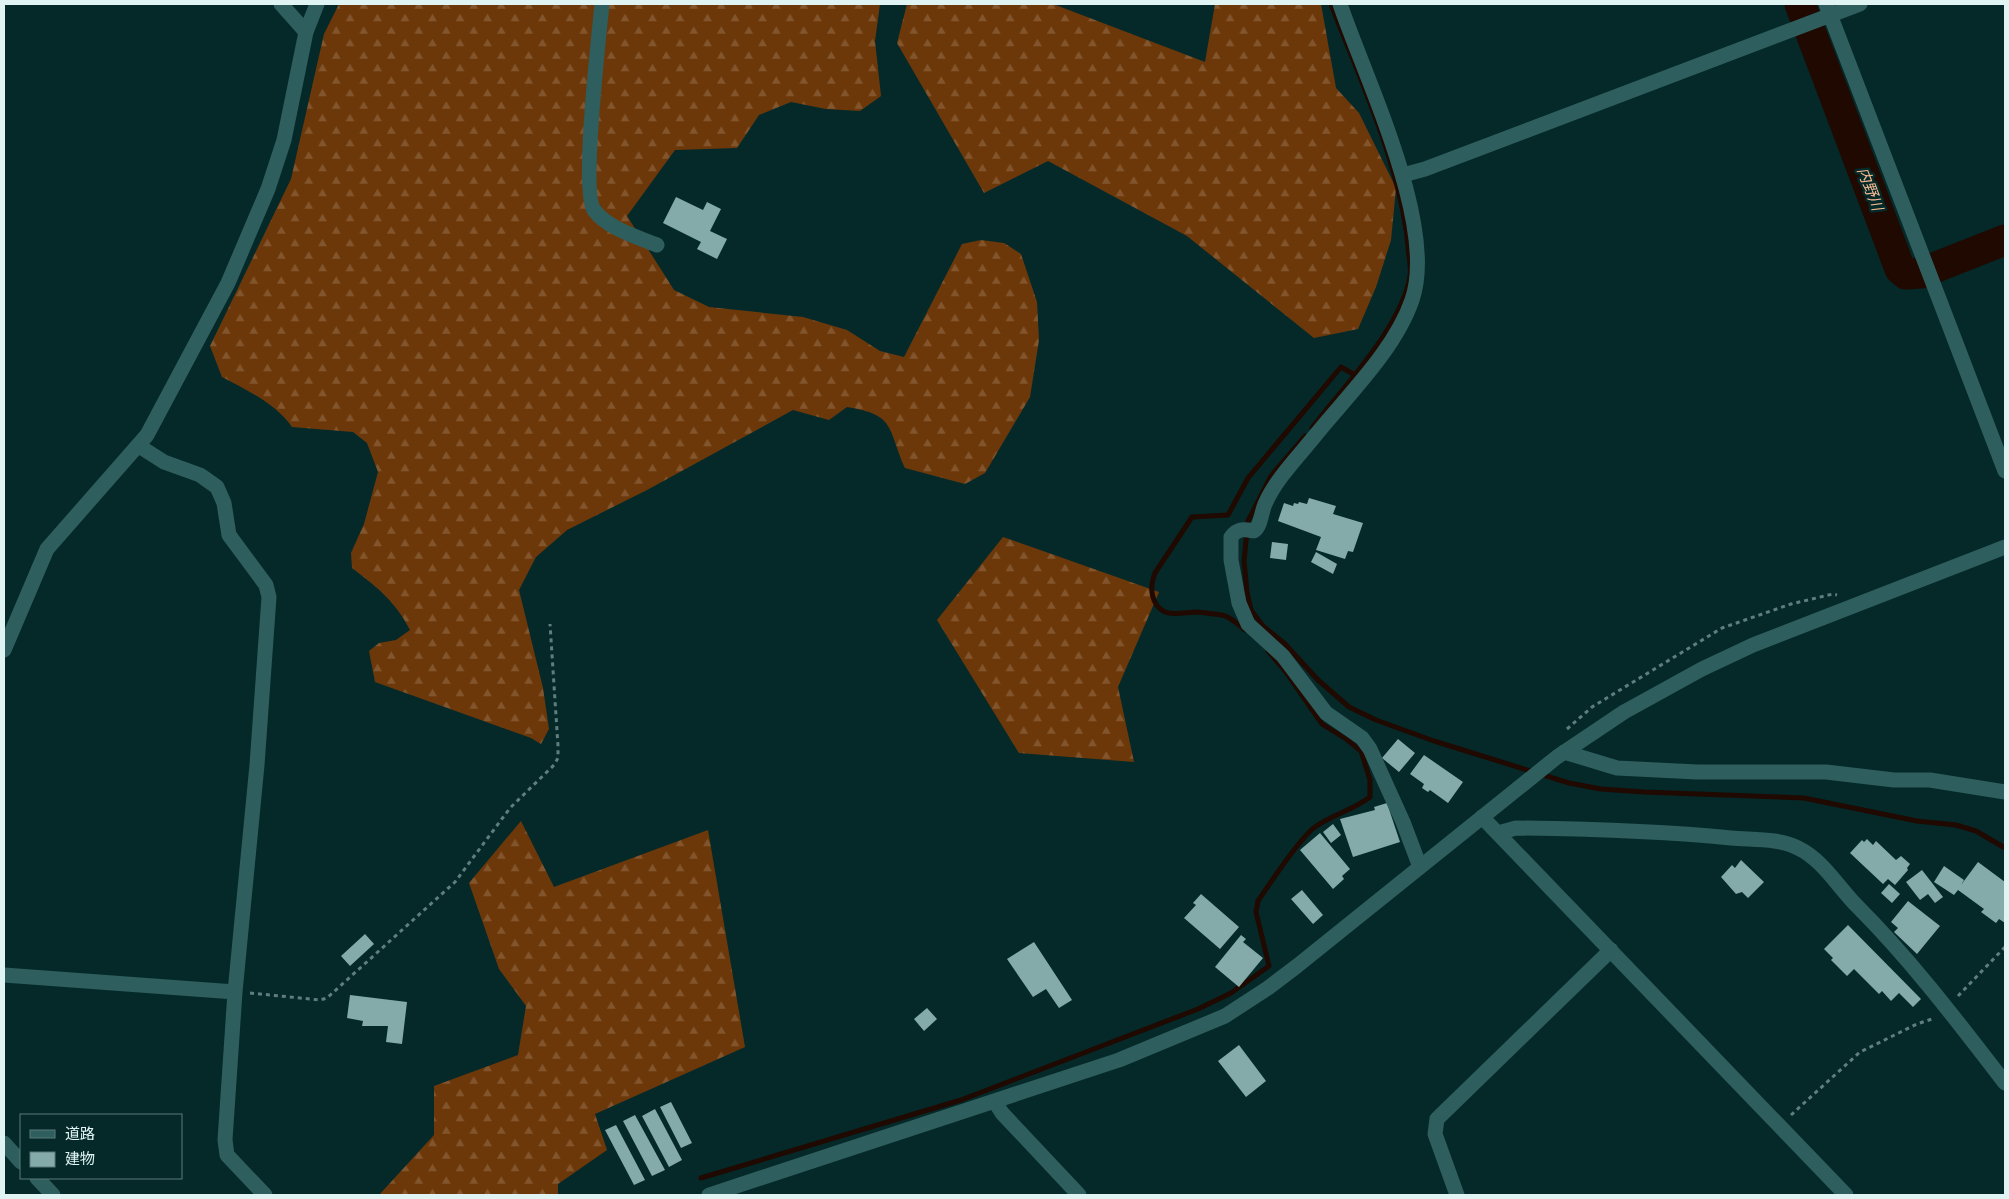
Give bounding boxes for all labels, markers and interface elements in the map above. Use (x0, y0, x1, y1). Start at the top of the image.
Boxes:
water label: 内野川 (1854, 165, 1887, 215)
legend (20, 1114, 182, 1179)
text: 道路 (65, 1125, 95, 1143)
text: 建物 (65, 1150, 95, 1168)

